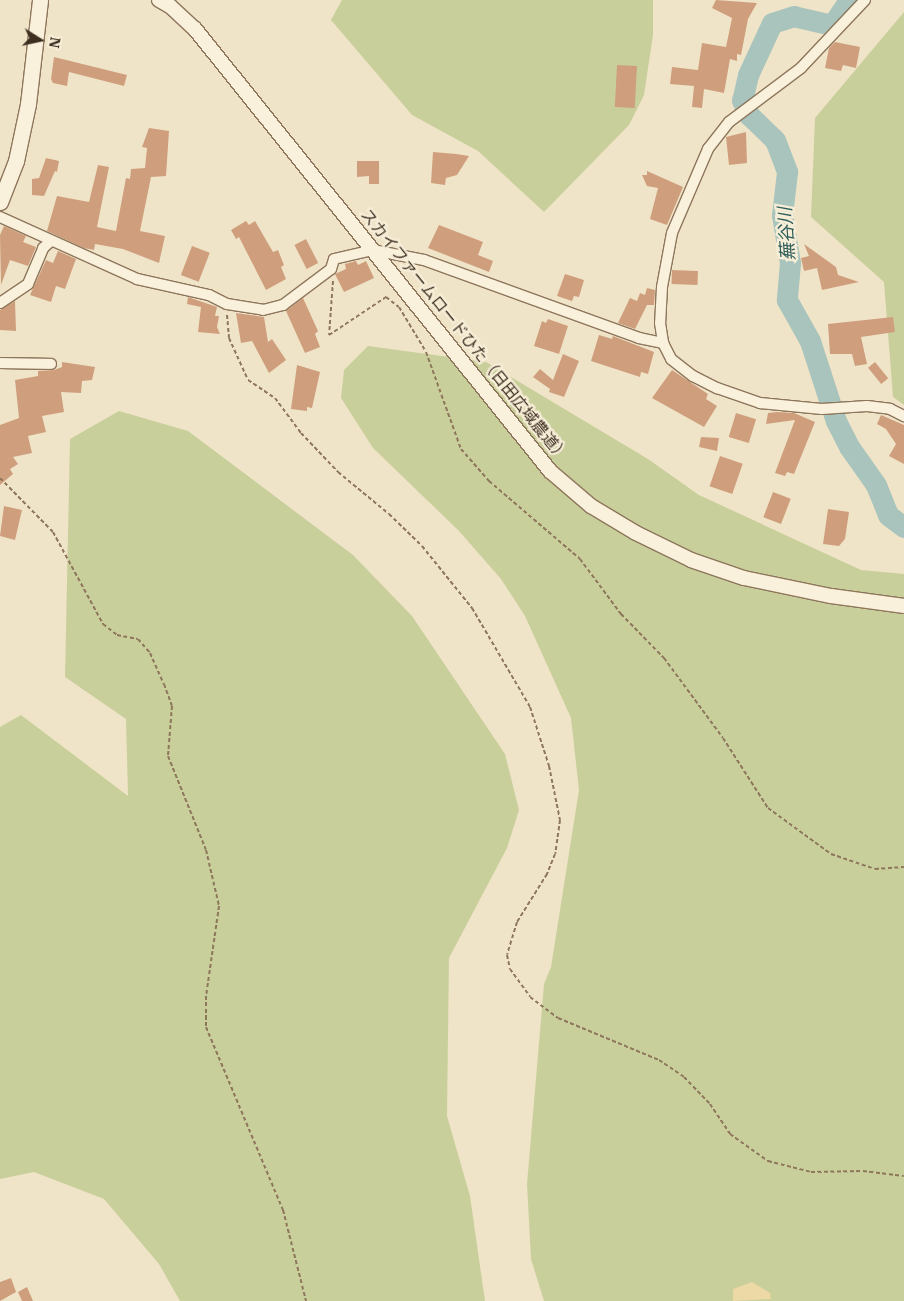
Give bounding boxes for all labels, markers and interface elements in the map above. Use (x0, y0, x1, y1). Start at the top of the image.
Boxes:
north arrow (15, 15, 65, 65)
text: N (45, 36, 65, 50)
street label: スカイファームロードひた（日田広域農道） (357, 205, 573, 465)
water label: 蕪谷川 (774, 206, 800, 262)

